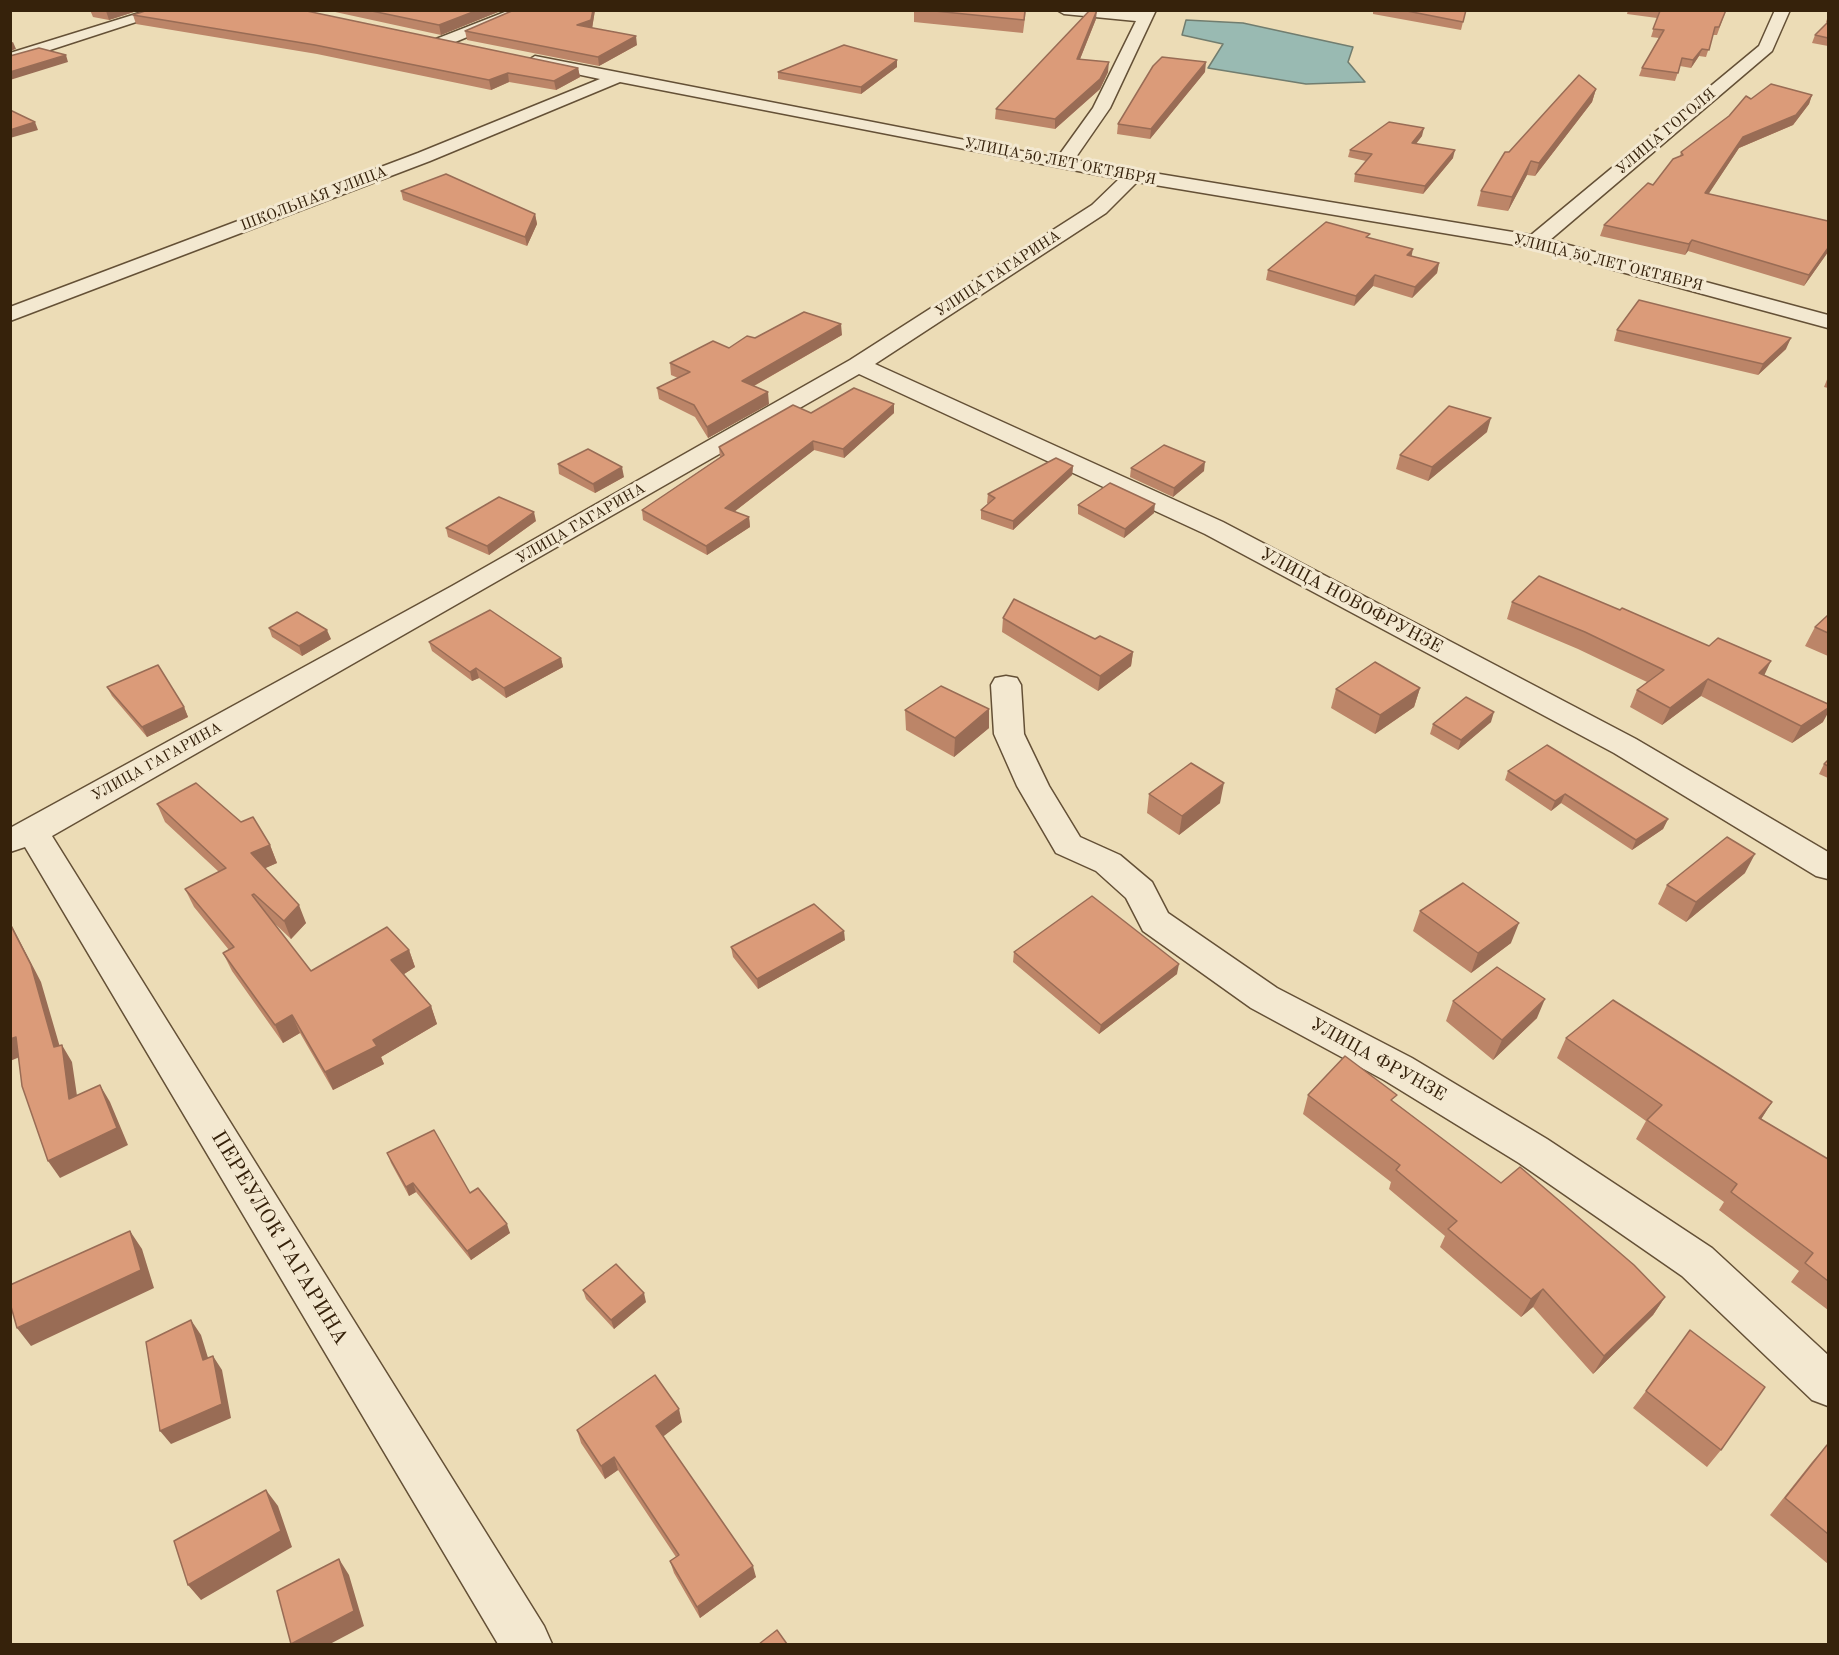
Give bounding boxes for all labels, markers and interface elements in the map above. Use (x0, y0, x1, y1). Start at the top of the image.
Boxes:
street label: УЛИЦА ГОГОЛЯ (1613, 85, 1719, 179)
street label: УЛИЦА 50 ЛЕТ ОКТЯБРЯ (963, 135, 1157, 189)
street label: ШКОЛЬНАЯ УЛИЦА (238, 163, 390, 235)
street label: УЛИЦА ГАГАРИНА (932, 227, 1064, 321)
street label: УЛИЦА 50 ЛЕТ ОКТЯБРЯ (1511, 231, 1705, 295)
street label: УЛИЦА ГАГАРИНА (513, 480, 649, 568)
street label: УЛИЦА НОВОФРУНЗЕ (1256, 544, 1446, 658)
street label: УЛИЦА ГАГАРИНА (89, 719, 225, 805)
street label: УЛИЦА ФРУНЗЕ (1306, 1014, 1450, 1106)
street label: ПЕРЕУЛОК ГАГАРИНА (205, 1126, 353, 1350)

